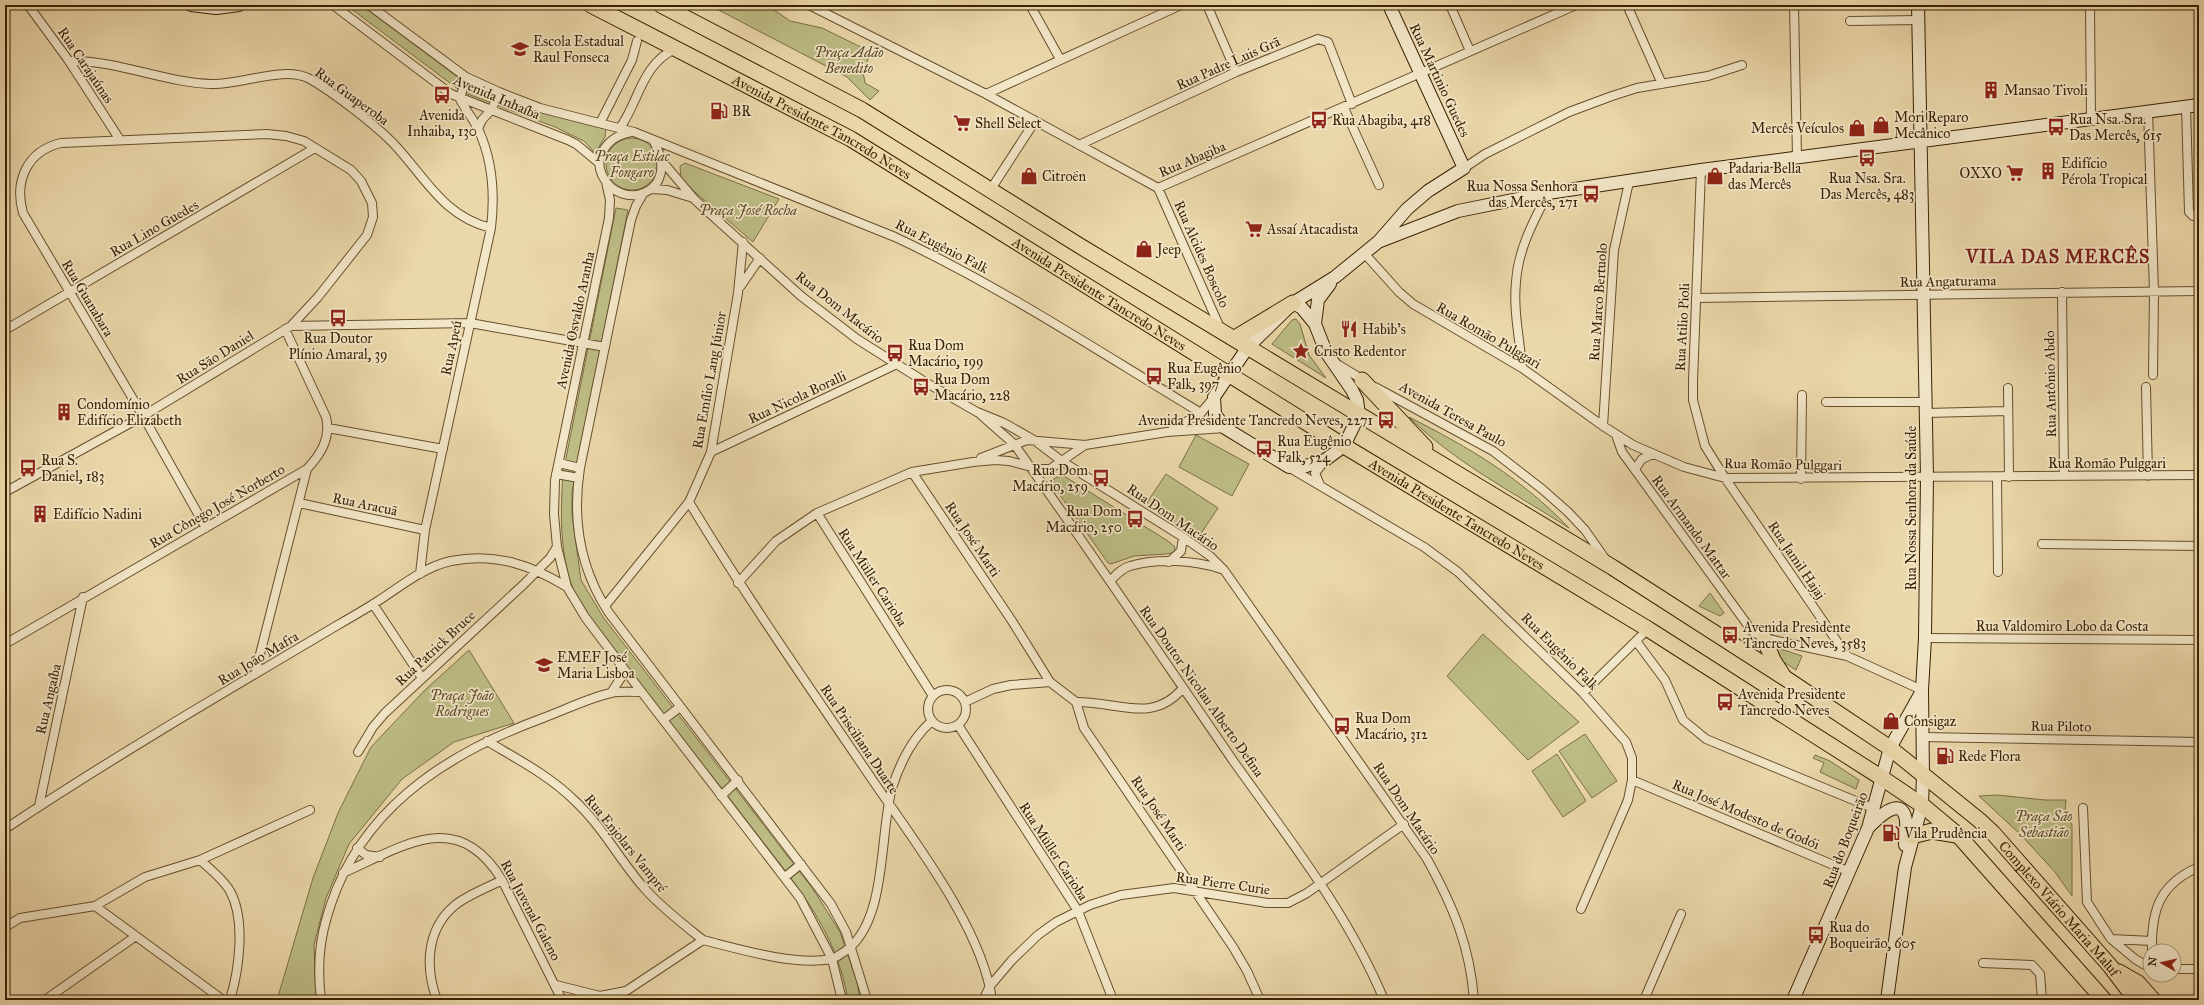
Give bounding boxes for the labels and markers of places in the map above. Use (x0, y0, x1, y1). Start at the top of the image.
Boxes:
place label: Escola Estadual Raul Fonseca (533, 33, 624, 66)
school or university icon: Escola Estadual Raul Fonseca (510, 39, 530, 59)
building icon: Mansao Tivoli (1981, 80, 2001, 100)
place label: Mansao Tivoli (2004, 82, 2088, 99)
bus stop icon: Avenida Inhaiba, 130 (432, 85, 452, 105)
fuel station icon: BR (709, 101, 729, 121)
place label: BR (732, 103, 752, 120)
place label: Avenida Inhaiba, 130 (407, 107, 477, 140)
place label: Mori Reparo Mecânico (1894, 109, 1968, 142)
bus stop icon: Rua Abagiba, 418 (1309, 110, 1329, 130)
place label: Rua Nsa. Sra. Das Mercês, 615 (2069, 111, 2162, 144)
place label: Rua Abagiba, 418 (1332, 112, 1431, 129)
supermarket icon: Shell Select (952, 113, 972, 133)
place label: Shell Select (975, 115, 1042, 132)
shop icon: Mori Reparo Mecânico (1871, 115, 1891, 135)
bus stop icon: Rua Nsa. Sra. Das Mercês, 615 (2046, 117, 2066, 137)
shop icon: Mercês Veículos (1847, 118, 1867, 138)
place label: Mercês Veículos (1751, 120, 1844, 137)
bus stop icon: Rua Nsa. Sra. Das Mercês, 483 (1857, 148, 1877, 168)
place label: Edifício Pérola Tropical (2061, 155, 2148, 188)
place label: Padaria Bella das Mercês (1728, 160, 1801, 193)
building icon: Edifício Pérola Tropical (2038, 161, 2058, 181)
supermarket icon: OXXO (2005, 163, 2025, 183)
place label: OXXO (1960, 165, 2002, 182)
shop icon: Citroën (1019, 166, 1039, 186)
shop icon: Padaria Bella das Mercês (1705, 166, 1725, 186)
place label: Citroën (1042, 168, 1086, 185)
place label: Rua Nsa. Sra. Das Mercês, 483 (1820, 170, 1914, 203)
place label: Rua Nossa Senhora das Mercês, 271 (1466, 178, 1578, 211)
bus stop icon: Rua Nossa Senhora das Mercês, 271 (1581, 184, 1601, 204)
supermarket icon: Assaí Atacadista (1244, 219, 1264, 239)
place label: Assaí Atacadista (1266, 221, 1358, 238)
shop icon: Jeep (1134, 239, 1154, 259)
place label: Jeep (1155, 241, 1181, 259)
bus stop icon: Rua Doutor Plínio Amaral, 39 (328, 308, 348, 328)
restaurant icon: Habib's (1339, 319, 1359, 339)
place label: Habib's (1362, 321, 1406, 338)
place label: Rua Doutor Plínio Amaral, 39 (288, 330, 388, 363)
place label: Rua Dom Macário, 199 (908, 337, 983, 370)
place icon: Cristo Redentor (1291, 341, 1311, 361)
bus stop icon: Rua Dom Macário, 199 (885, 343, 905, 363)
place label: Cristo Redentor (1314, 343, 1407, 360)
place label: Rua Eugênio Falk, 397 (1167, 360, 1241, 393)
bus stop icon: Rua Eugênio Falk, 397 (1144, 366, 1164, 386)
place label: Rua Dom Macário, 228 (934, 371, 1010, 404)
bus stop icon: Rua Dom Macário, 228 (911, 377, 931, 397)
place label: Condomínio Edifício Elizabeth (77, 396, 182, 429)
building icon: Condomínio Edifício Elizabeth (54, 402, 74, 422)
bus stop icon: Avenida Presidente Tancredo Neves, 2271 (1376, 410, 1396, 430)
place label: Avenida Presidente Tancredo Neves, 2271 (1137, 412, 1373, 429)
place label: Rua Eugênio Falk, 524 (1277, 433, 1351, 466)
bus stop icon: Rua Eugênio Falk, 524 (1254, 439, 1274, 459)
place label: Rua S. Daniel, 183 (41, 452, 104, 485)
bus stop icon: Rua S. Daniel, 183 (18, 458, 38, 478)
place label: Rua Dom Macário, 259 (1012, 462, 1088, 495)
bus stop icon: Rua Dom Macário, 259 (1091, 468, 1111, 488)
place label: Rua Dom Macário, 250 (1046, 503, 1122, 536)
building icon: Edifício Nadini (30, 504, 50, 524)
place label: Edifício Nadini (53, 506, 142, 523)
bus stop icon: Rua Dom Macário, 250 (1125, 509, 1145, 529)
place label: Avenida Presidente Tancredo Neves, 3583 (1742, 619, 1866, 652)
bus stop icon: Avenida Presidente Tancredo Neves, 3583 (1720, 625, 1740, 645)
place label: EMEF José Maria Lisboa (557, 649, 635, 682)
school or university icon: EMEF José Maria Lisboa (534, 655, 554, 675)
place label: Avenida Presidente Tancredo Neves (1737, 686, 1846, 719)
bus stop icon: Avenida Presidente Tancredo Neves (1715, 692, 1735, 712)
place label: Rua Dom Macário, 312 (1355, 710, 1428, 743)
shop icon: Consigaz (1881, 711, 1901, 731)
place label: Consigaz (1904, 713, 1957, 730)
bus stop icon: Rua Dom Macário, 312 (1332, 716, 1352, 736)
fuel station icon: Rede Flora (1935, 746, 1955, 766)
place label: Rede Flora (1958, 748, 2021, 765)
fuel station icon: Vila Prudência (1881, 823, 1901, 843)
place label: Vila Prudência (1903, 825, 1987, 842)
place label: Rua do Boqueirão, 605 (1829, 919, 1917, 953)
bus stop icon: Rua do Boqueirão, 605 (1806, 925, 1826, 945)

